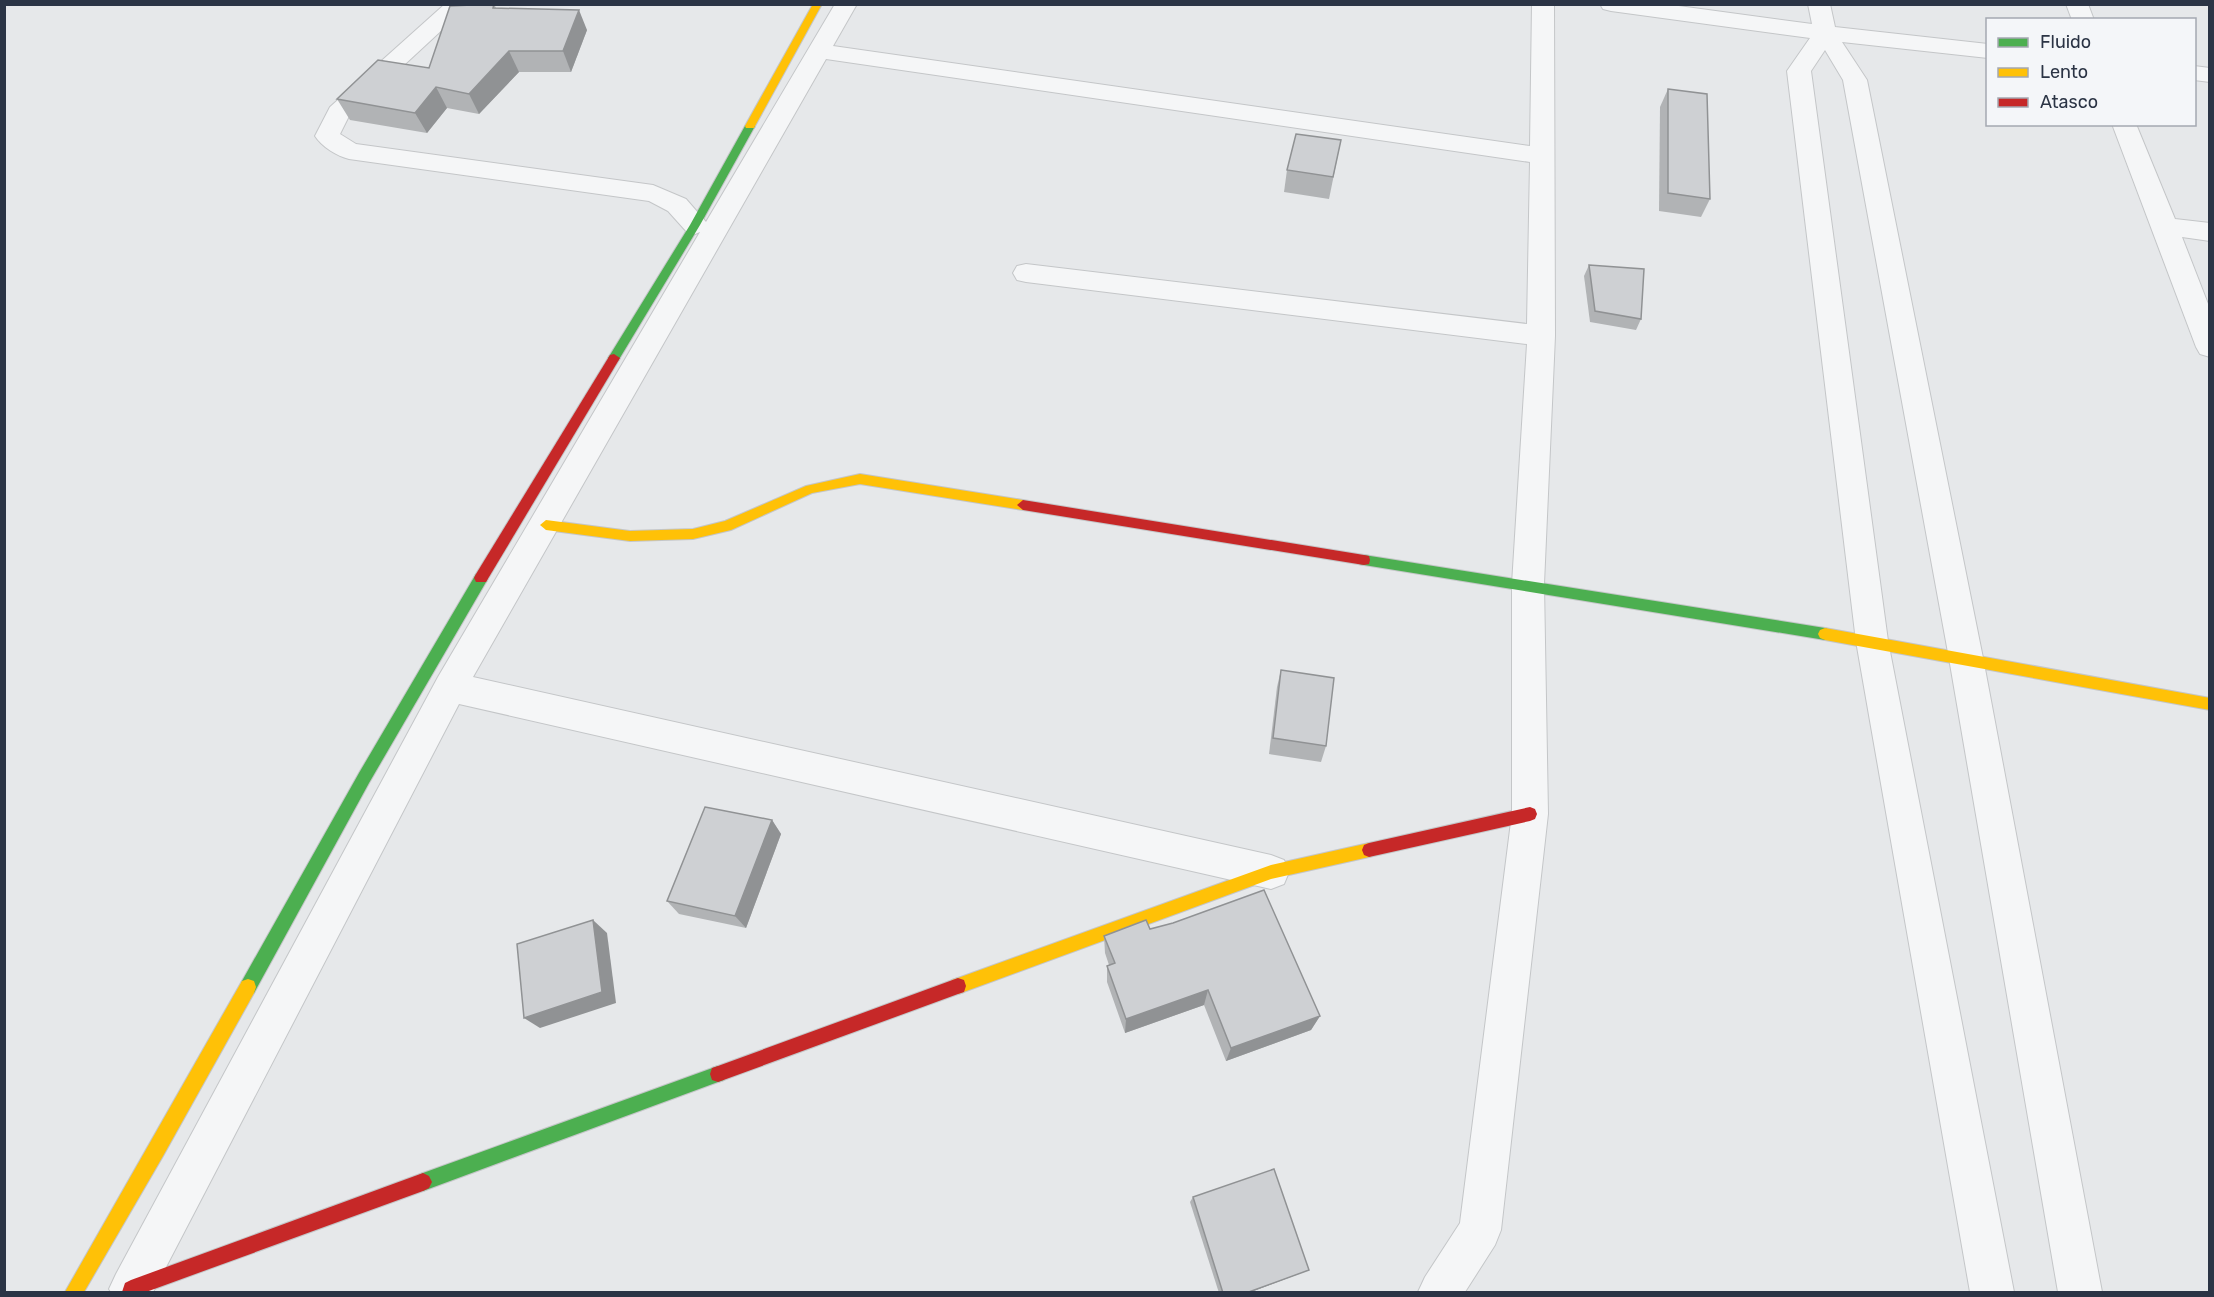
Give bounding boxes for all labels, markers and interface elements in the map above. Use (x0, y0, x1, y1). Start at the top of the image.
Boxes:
legend (1986, 18, 2196, 126)
text: Fluido (2040, 31, 2091, 53)
text: Lento (2040, 61, 2088, 83)
text: Atasco (2040, 91, 2098, 113)

